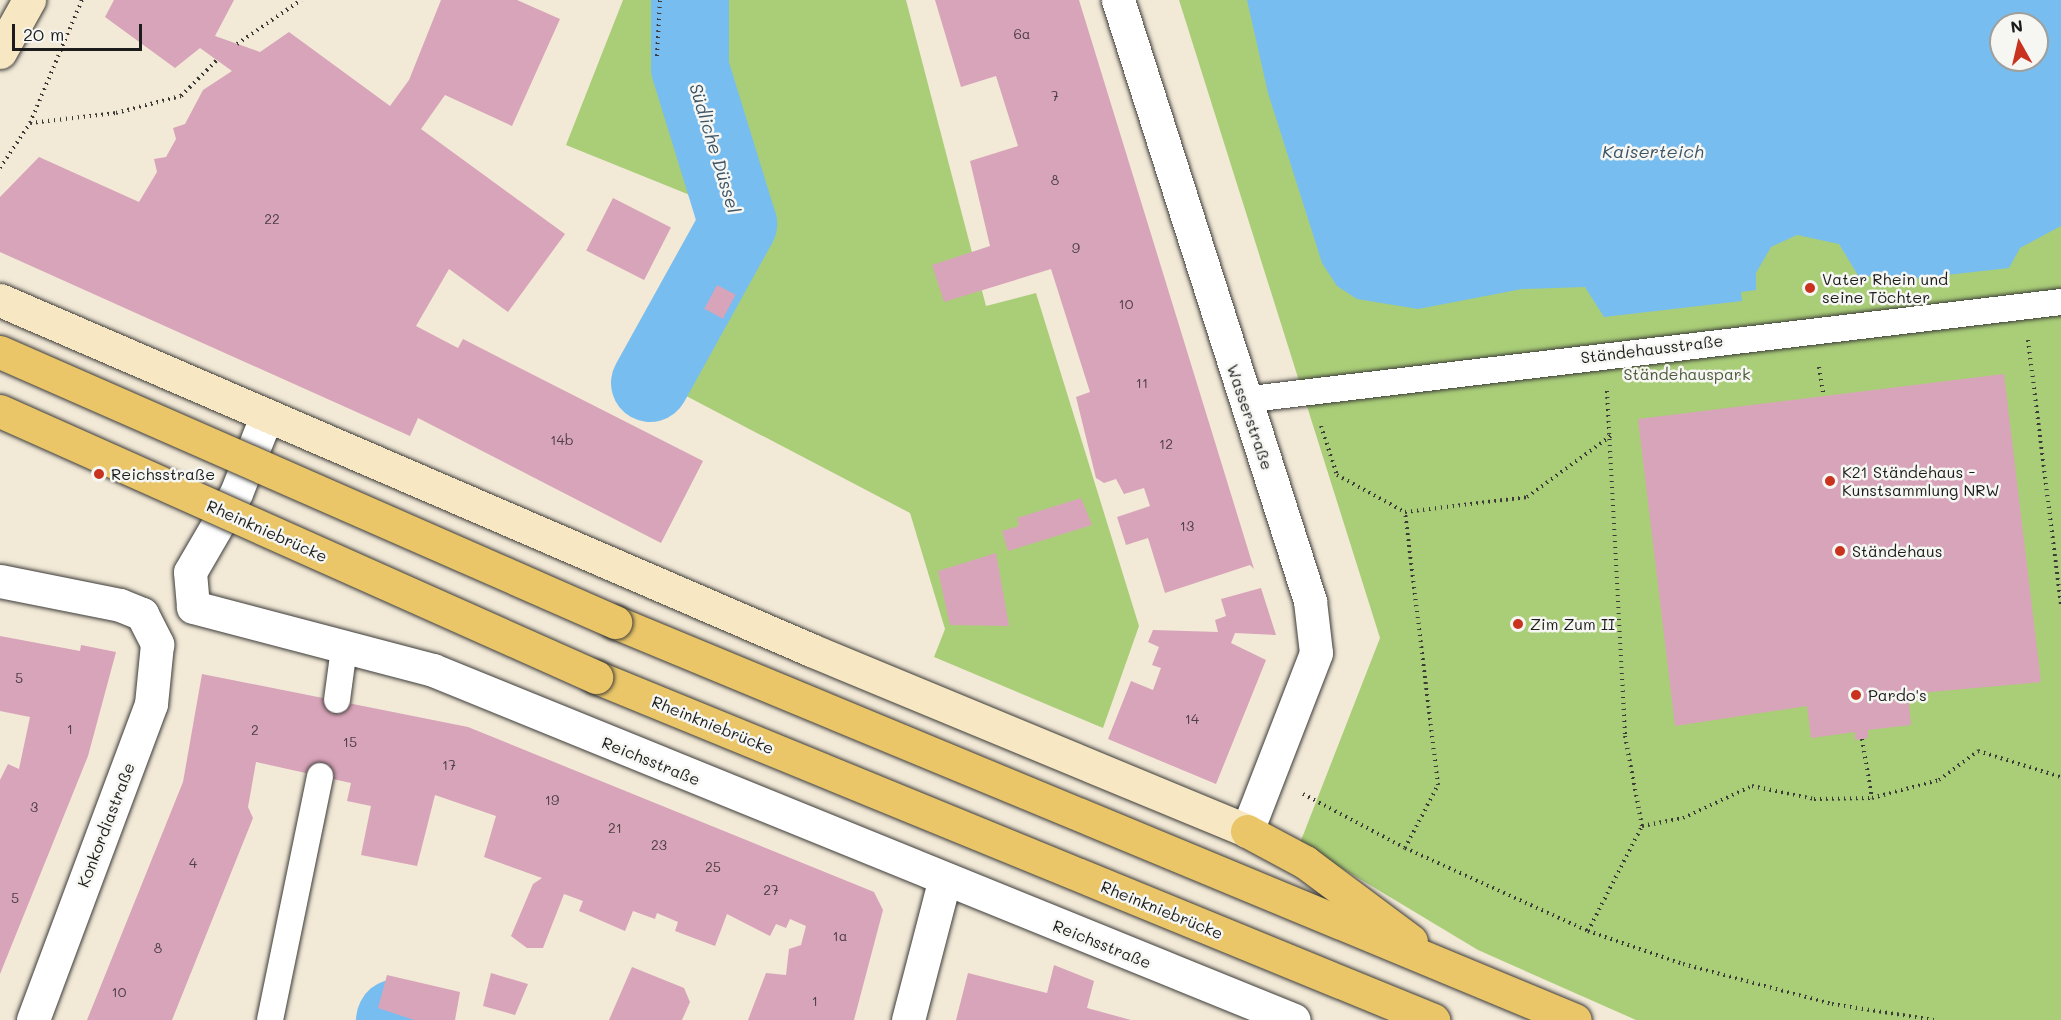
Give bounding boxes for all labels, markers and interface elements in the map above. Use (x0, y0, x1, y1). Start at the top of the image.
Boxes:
scale bar (15, 12, 146, 50)
north arrow (1989, 12, 2049, 72)
text: N (2009, 14, 2024, 37)
text: 20 m (23, 22, 64, 46)
house number: 6a (1013, 26, 1031, 42)
water label: Südliche Düssel (685, 81, 745, 215)
house number: 7 (1051, 88, 1059, 104)
water label: Kaiserteich (1602, 140, 1704, 162)
house number: 8 (1051, 172, 1059, 188)
house number: 22 (264, 211, 280, 227)
house number: 9 (1072, 240, 1080, 256)
place label: Vater Rhein und seine Töchter (1822, 269, 1948, 307)
marker: Vater Rhein und seine Töchter (1803, 281, 1817, 295)
house number: 10 (1119, 296, 1133, 312)
street label: Ständehausstraße (1580, 331, 1724, 367)
street label: Wasserstraße (1223, 362, 1277, 472)
park label: Ständehauspark (1624, 364, 1750, 384)
house number: 11 (1136, 375, 1148, 391)
house number: 14b (550, 432, 574, 448)
house number: 12 (1159, 436, 1173, 452)
place label: K21 Ständehaus - Kunstsammlung NRW (1842, 462, 2000, 500)
place label: Reichsstraße (111, 464, 215, 484)
marker: Reichsstraße (92, 467, 106, 481)
marker: K21 Ständehaus - Kunstsammlung NRW (1823, 474, 1837, 488)
street label: Rheinkniebrücke (204, 496, 330, 566)
house number: 13 (1180, 518, 1194, 534)
place label: Ständehaus (1852, 541, 1942, 561)
marker: Ständehaus (1833, 544, 1847, 558)
place label: Zim Zum II (1530, 614, 1615, 634)
marker: Zim Zum II (1511, 617, 1525, 631)
house number: 5 (15, 670, 23, 686)
place label: Pardo's (1868, 685, 1927, 705)
marker: Pardo's (1849, 688, 1863, 702)
street label: Rheinkniebrücke (649, 692, 777, 758)
house number: 14 (1185, 711, 1199, 727)
house number: 1 (67, 721, 73, 737)
house number: 2 (251, 722, 259, 738)
street label: Reichsstraße (599, 733, 703, 789)
house number: 15 (343, 734, 357, 750)
house number: 17 (442, 757, 456, 773)
street label: Konkordiastraße (73, 760, 139, 890)
house number: 19 (545, 792, 559, 808)
house number: 3 (30, 799, 38, 815)
house number: 21 (608, 820, 622, 836)
house number: 23 (651, 837, 667, 853)
house number: 4 (189, 855, 197, 871)
house number: 25 (705, 859, 721, 875)
street label: Rheinkniebrücke (1098, 877, 1226, 943)
house number: 27 (763, 882, 779, 898)
house number: 5 (11, 890, 19, 906)
street label: Reichsstraße (1050, 916, 1154, 972)
house number: 1a (833, 928, 847, 944)
house number: 8 (154, 940, 162, 956)
house number: 10 (112, 984, 126, 1000)
house number: 1 (812, 993, 818, 1009)

